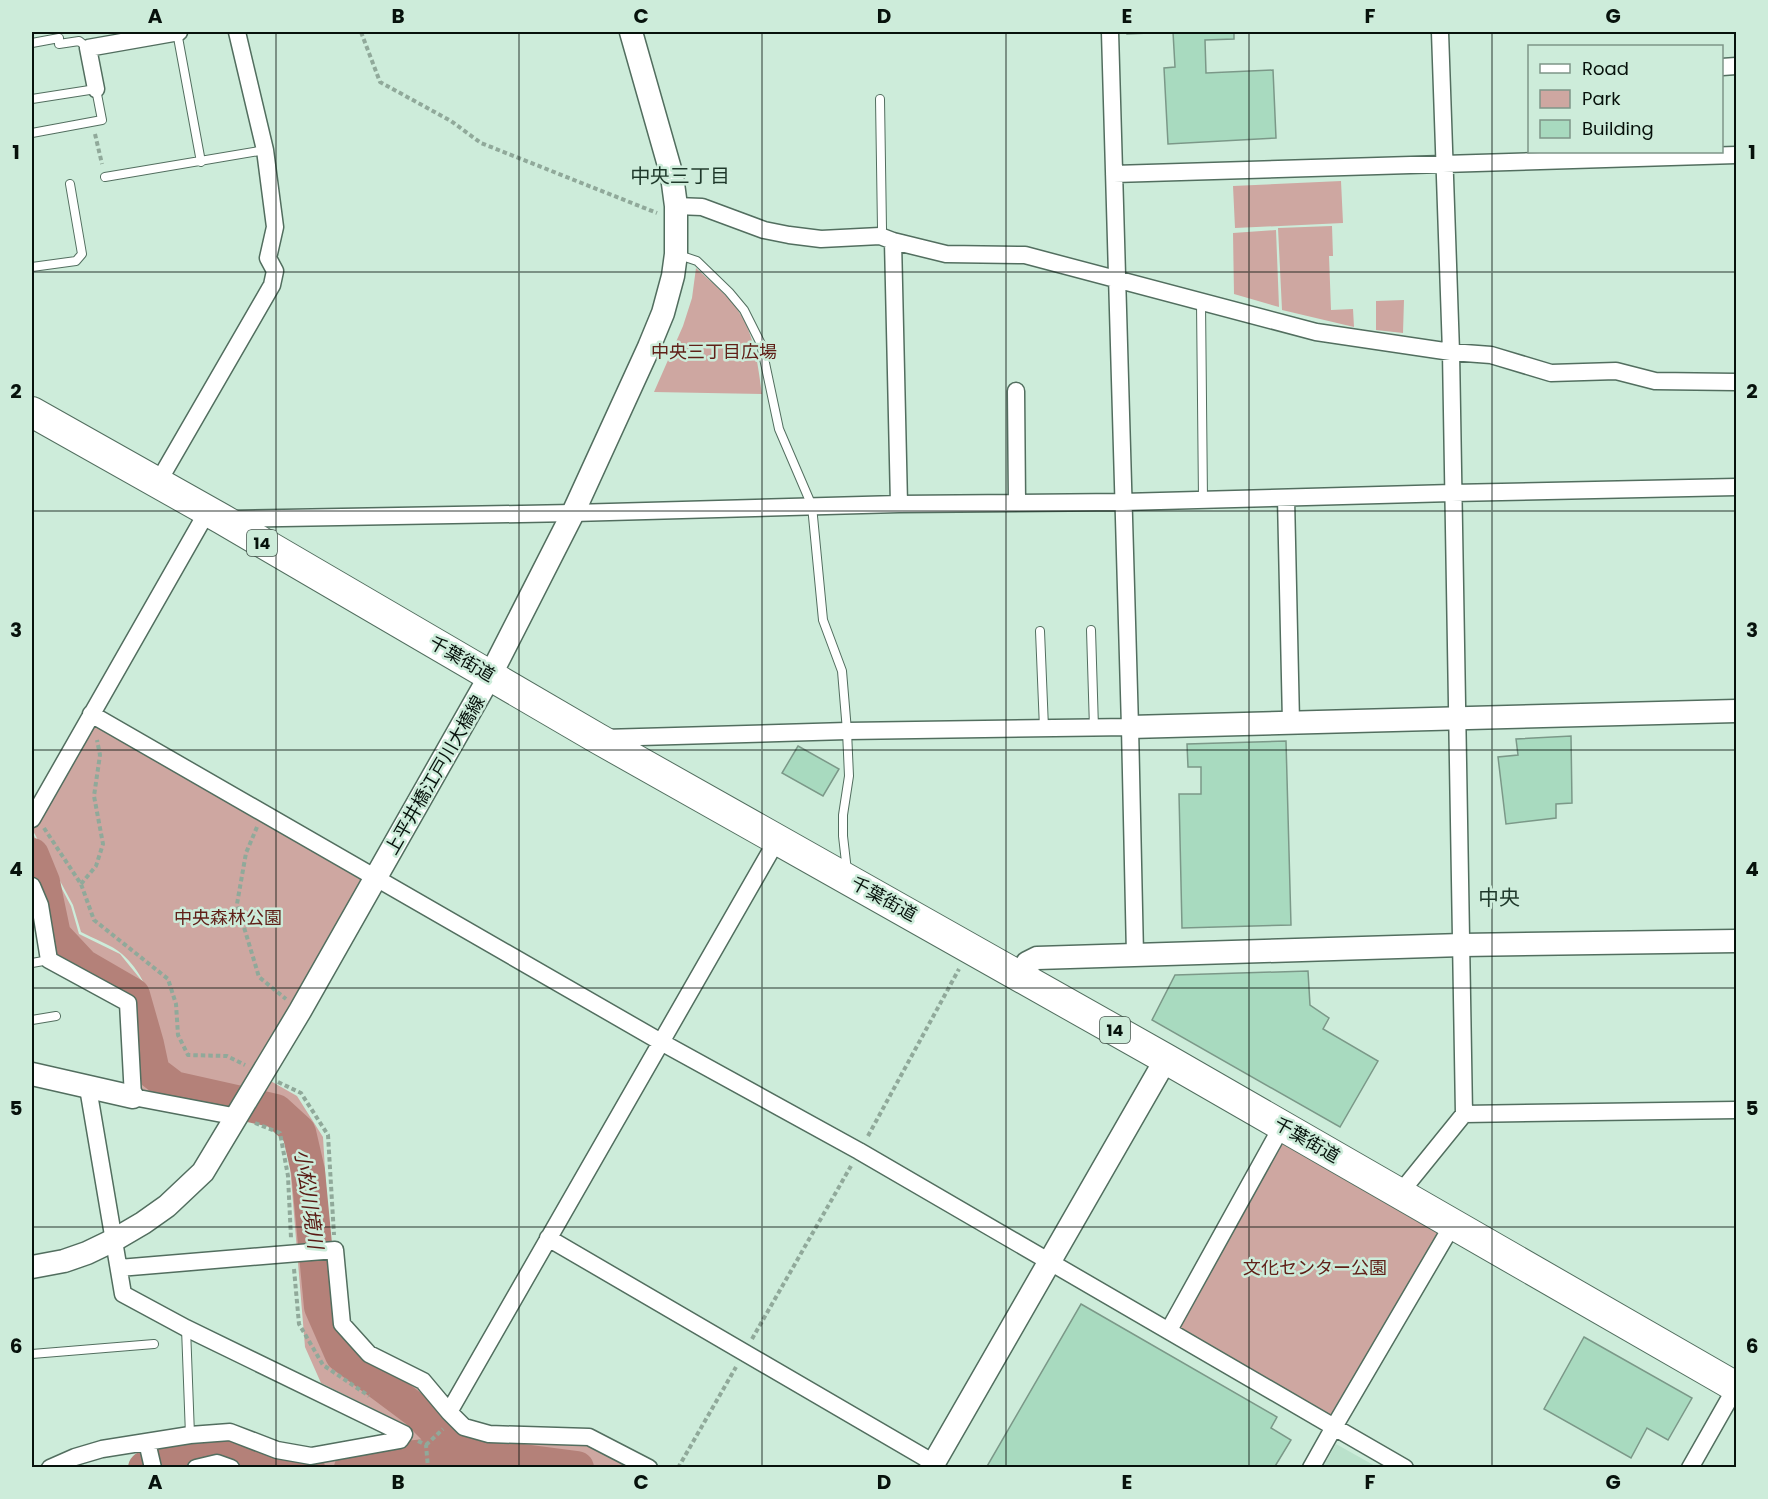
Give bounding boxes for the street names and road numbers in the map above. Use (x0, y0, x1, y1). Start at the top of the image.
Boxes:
road number: 14 (247, 530, 277, 556)
street label: 千葉街道 (425, 630, 500, 687)
street label: 上平井橋江戸川大橋線 (379, 691, 490, 859)
street label: 千葉街道 (847, 870, 922, 927)
road number: 14 (1100, 1017, 1130, 1043)
street label: 千葉街道 (1270, 1111, 1345, 1168)

